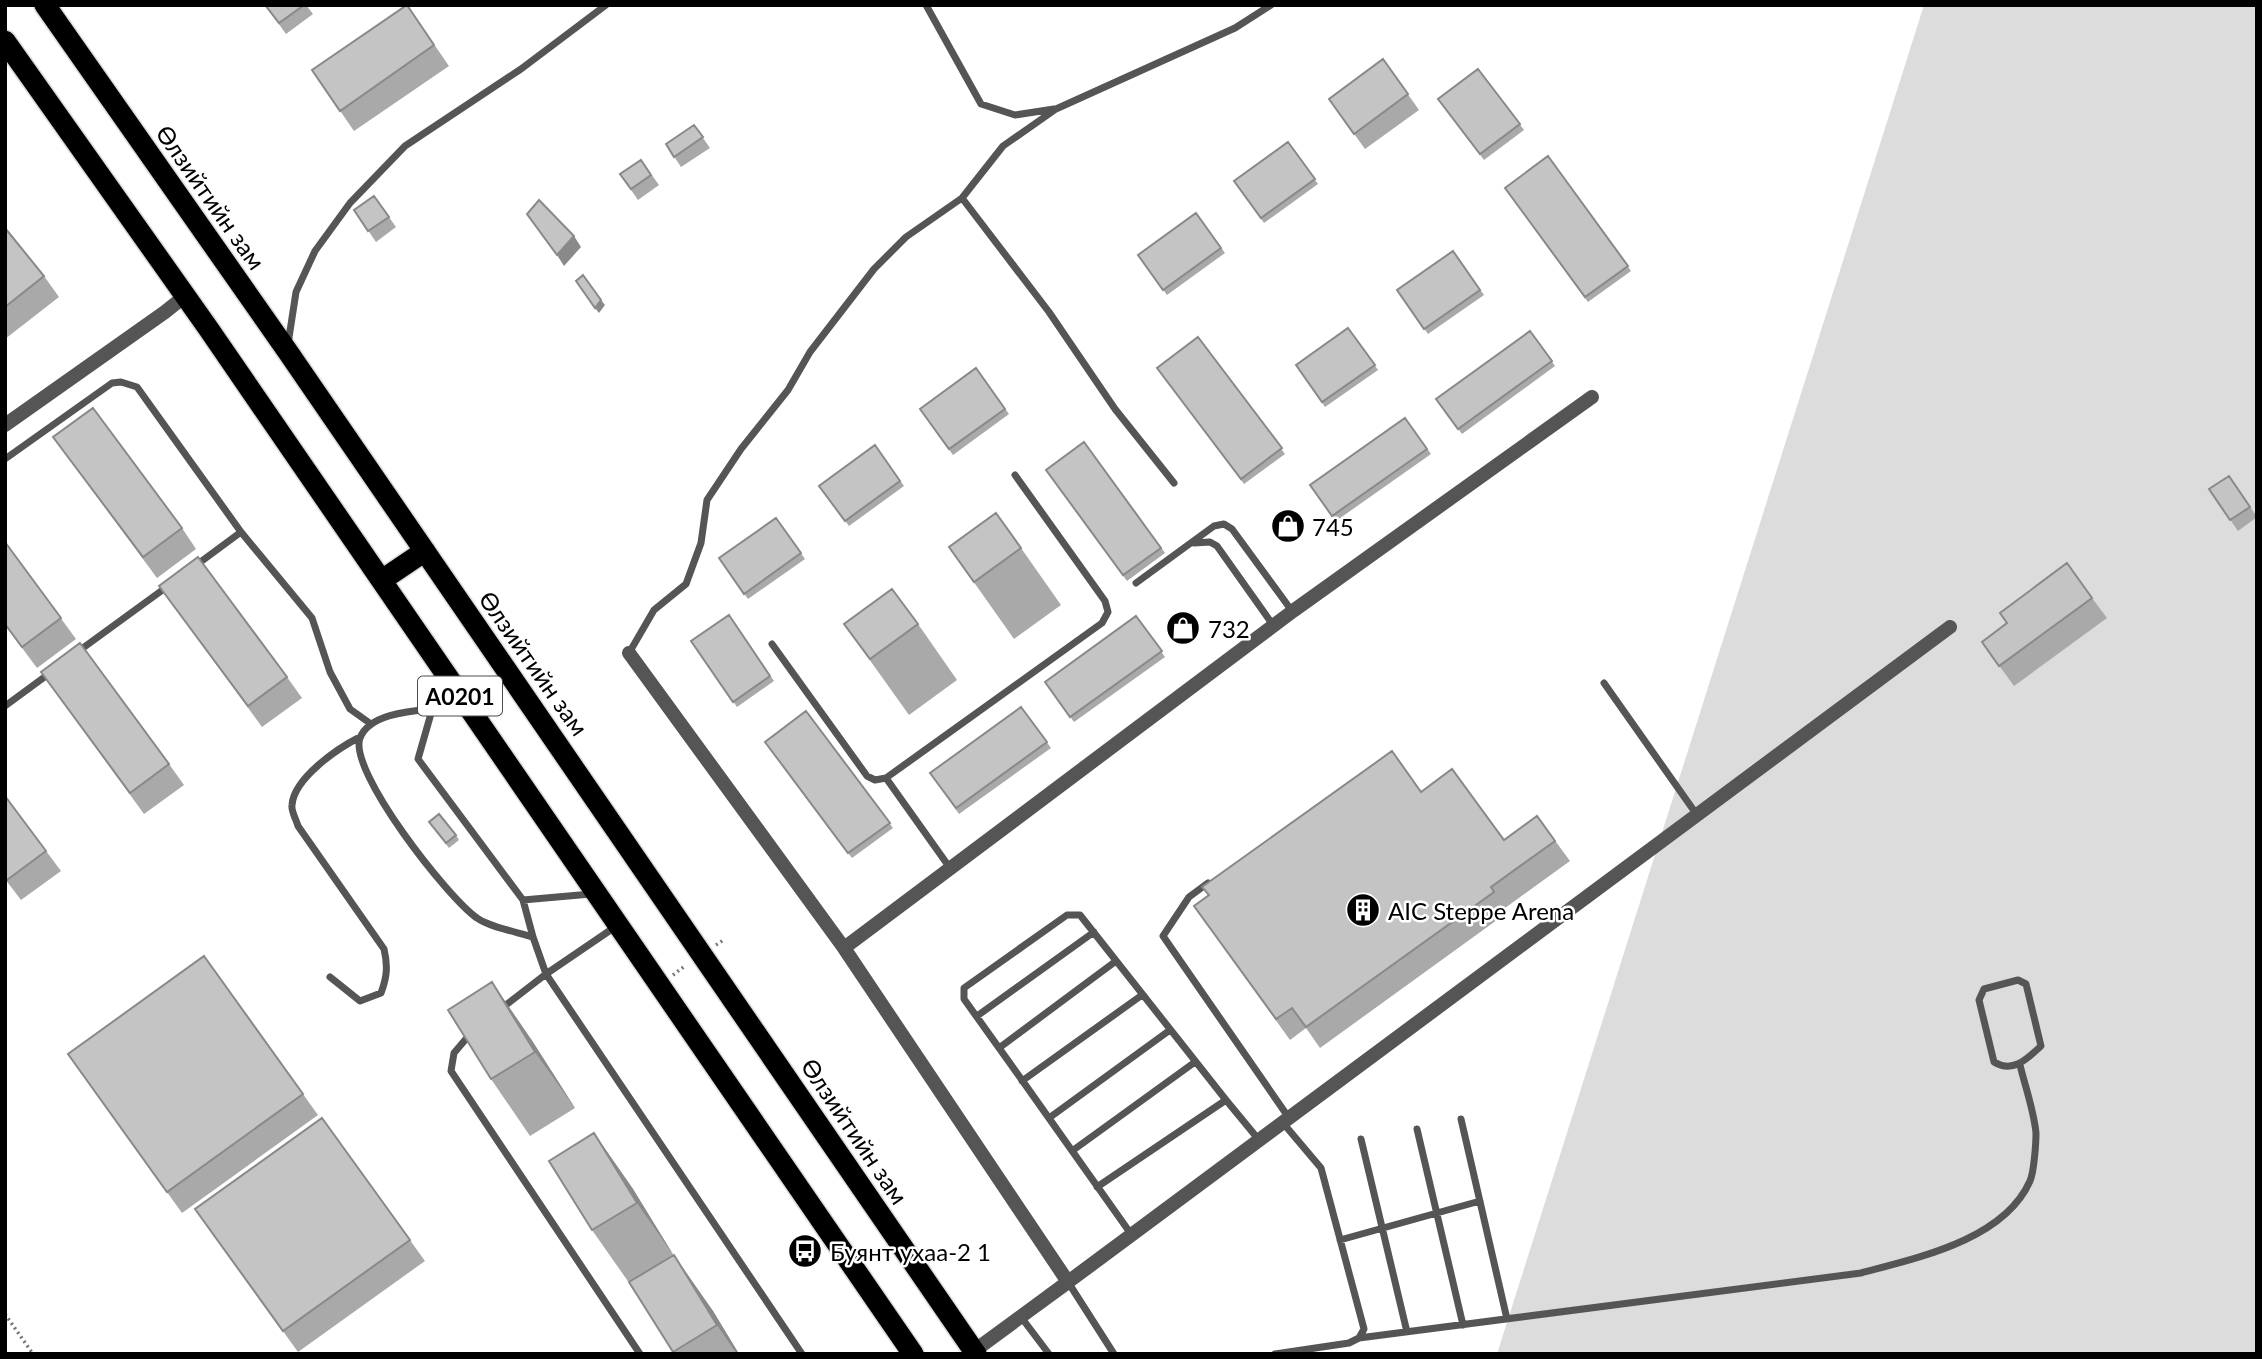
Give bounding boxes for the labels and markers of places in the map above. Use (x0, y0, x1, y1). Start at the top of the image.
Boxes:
shop icon: 745 (1269, 507, 1307, 545)
place label: 745 (1312, 512, 1354, 541)
shop icon: 732 (1164, 609, 1202, 647)
place label: 732 (1208, 614, 1250, 643)
building icon: AIC Steppe Arena (1344, 891, 1382, 929)
place label: AIC Steppe Arena (1388, 896, 1574, 925)
bus stop icon: Буянт ухаа-2 1 (786, 1232, 824, 1270)
place label: Буянт ухаа-2 1 (830, 1237, 991, 1266)

